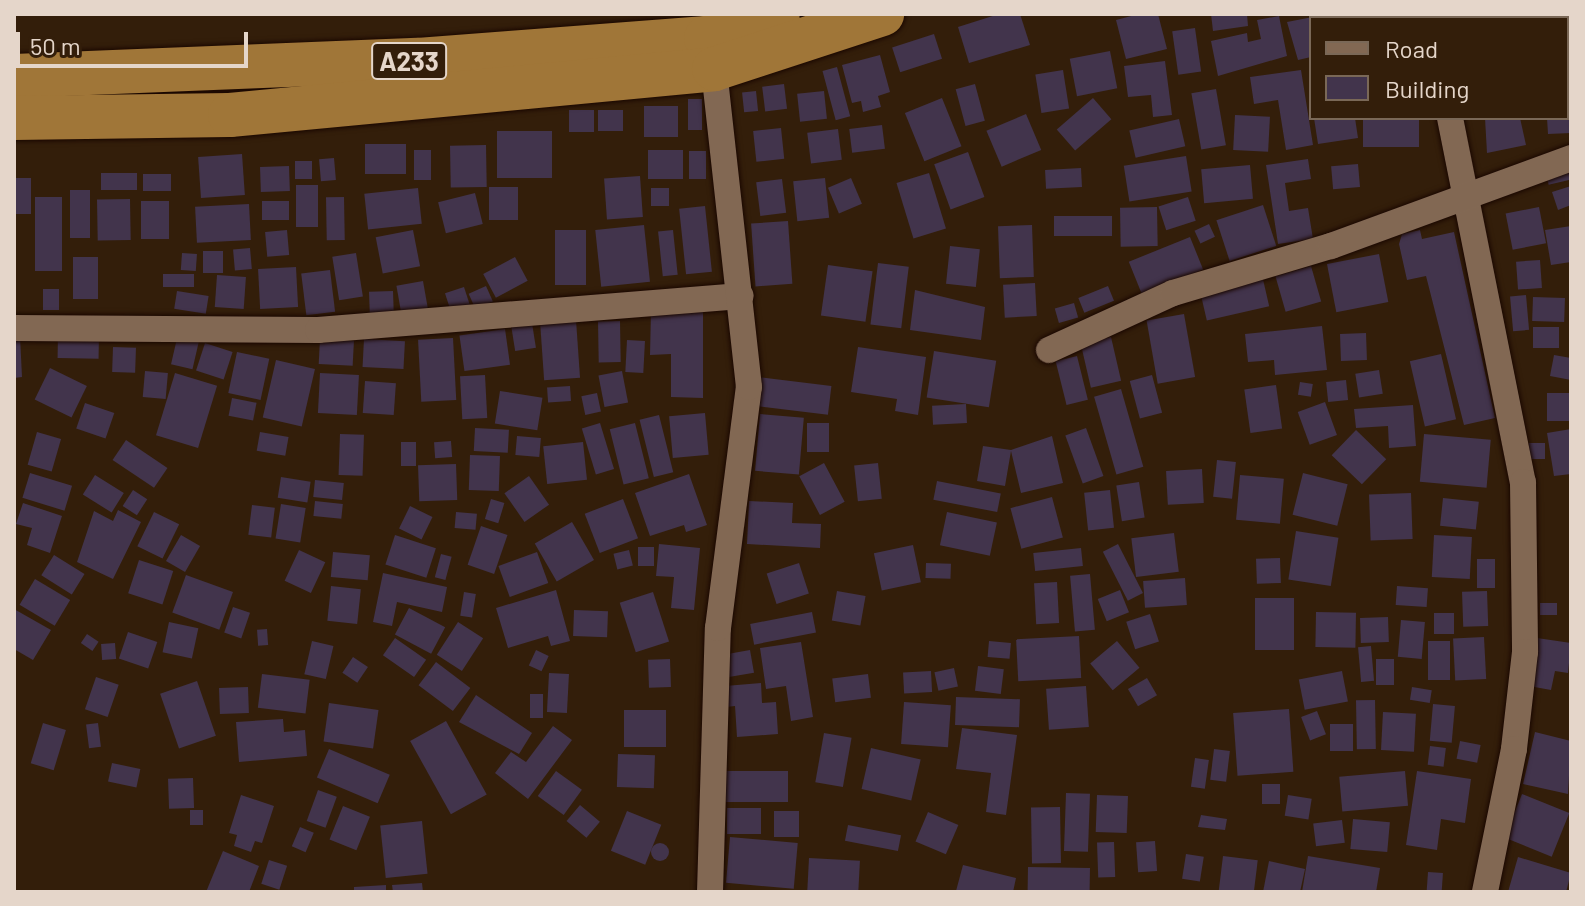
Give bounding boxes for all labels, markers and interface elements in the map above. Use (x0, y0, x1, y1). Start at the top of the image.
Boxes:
scale bar (20, 16, 252, 66)
legend (1309, 16, 1569, 120)
text: 50 m (30, 31, 81, 60)
text: Road (1385, 34, 1438, 63)
road number: A233 (371, 39, 447, 83)
text: Building (1385, 74, 1469, 103)

